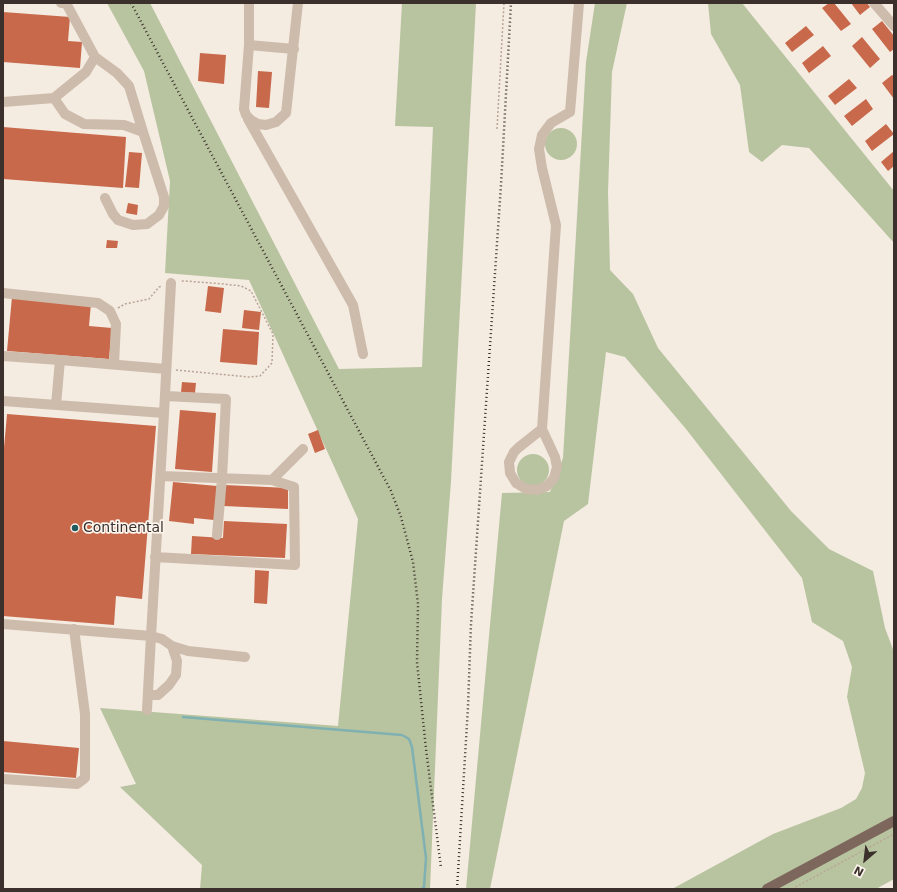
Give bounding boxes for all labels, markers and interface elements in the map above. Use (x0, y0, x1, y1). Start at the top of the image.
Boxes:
place label: Continental (83, 520, 164, 536)
marker: Continental (70, 523, 80, 533)
north arrow (845, 840, 885, 880)
text: N (852, 863, 866, 879)

